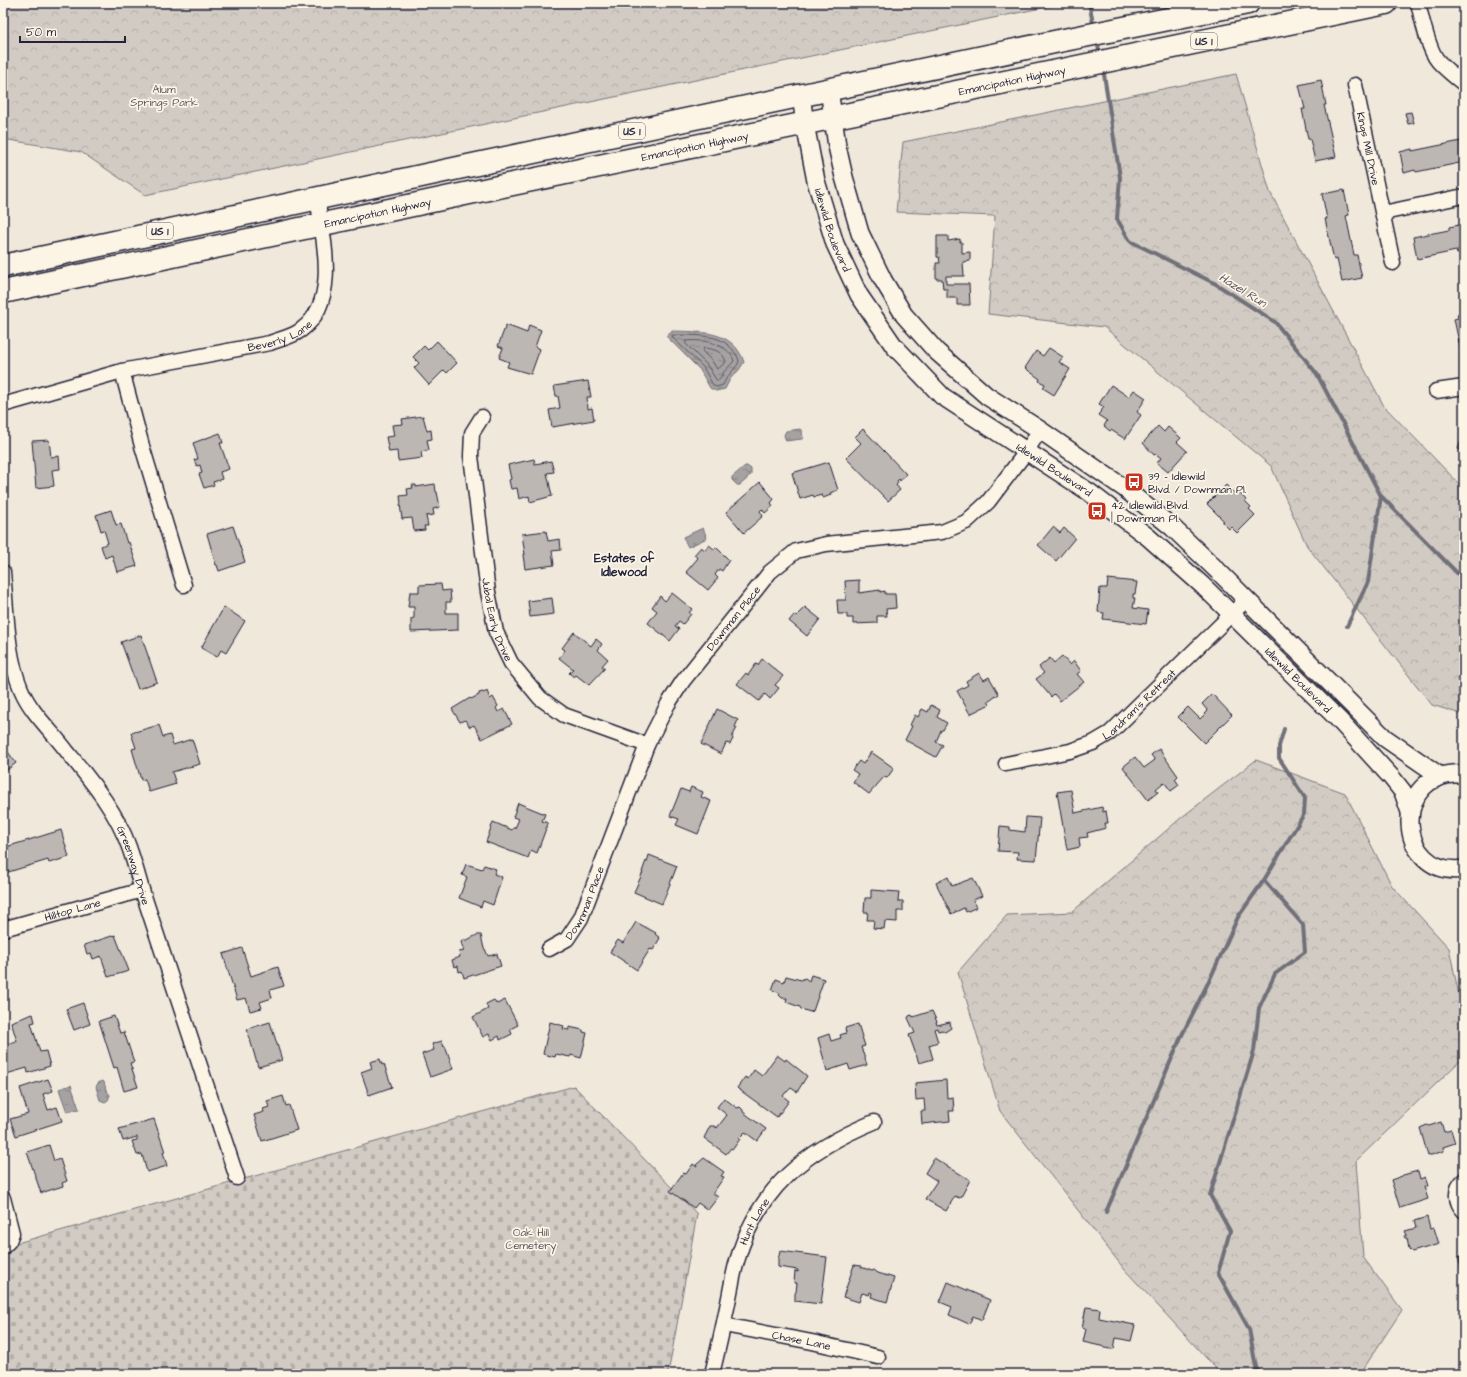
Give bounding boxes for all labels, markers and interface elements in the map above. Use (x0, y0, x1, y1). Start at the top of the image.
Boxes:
scale bar (20, 18, 125, 44)
text: 50 m (26, 24, 57, 41)
road number: US 1 (1191, 33, 1217, 49)
street label: Emancipation Highway (957, 63, 1067, 99)
park label: Alum Springs Park (130, 82, 198, 111)
street label: Kings Mill Drive (1353, 111, 1383, 187)
road number: US 1 (619, 123, 645, 139)
street label: Emancipation Highway (640, 128, 750, 165)
street label: Idlewild Boulevard (811, 186, 854, 275)
street label: Emancipation Highway (323, 194, 433, 232)
road number: US 1 (147, 223, 173, 239)
water label: Hazel Run (1216, 269, 1271, 312)
street label: Beverly Lane (247, 317, 316, 355)
street label: Idlewild Boulevard (1013, 440, 1095, 500)
place label: 39 - Idlewild Blvd. / Downman Pl. (1148, 469, 1247, 497)
bus stop icon: 39 - Idlewild Blvd. / Downman Pl. (1123, 471, 1145, 493)
place label: 42 Idlewild Blvd. | Downman Pl. (1111, 498, 1189, 526)
bus stop icon: 42 Idlewild Blvd. | Downman Pl. (1086, 500, 1108, 522)
district label: Estates of Idlewood (594, 550, 655, 581)
street label: Jubal Early Drive (478, 577, 516, 664)
street label: Downman Place (703, 583, 764, 654)
street label: Idlewild Boulevard (1262, 644, 1335, 717)
street label: Landram's Retreat (1100, 665, 1180, 744)
street label: Greenway Drive (113, 823, 153, 907)
street label: Downman Place (562, 864, 608, 943)
street label: Hilltop Lane (43, 895, 102, 925)
street label: Hunt Lane (736, 1195, 773, 1247)
park label: Oak Hill Cemetery (506, 1225, 556, 1254)
street label: Chase Lane (771, 1327, 832, 1354)

